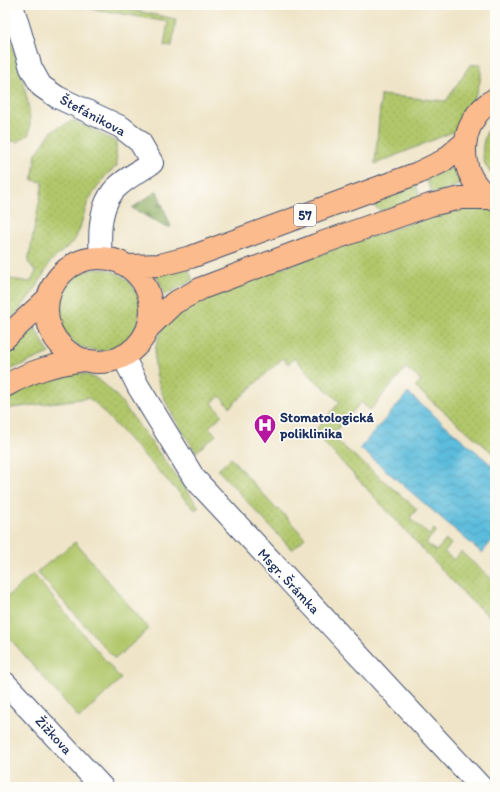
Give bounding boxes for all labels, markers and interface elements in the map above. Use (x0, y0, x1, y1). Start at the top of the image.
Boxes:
street label: Štefánikova (57, 91, 129, 140)
road number: 57 (294, 204, 316, 226)
place label: Stomatologická poliklinika (279, 409, 374, 442)
hospital icon: Stomatologická poliklinika (252, 412, 278, 445)
street label: Msgr. Šrámka (254, 545, 324, 618)
street label: Žižkova (32, 713, 76, 759)

